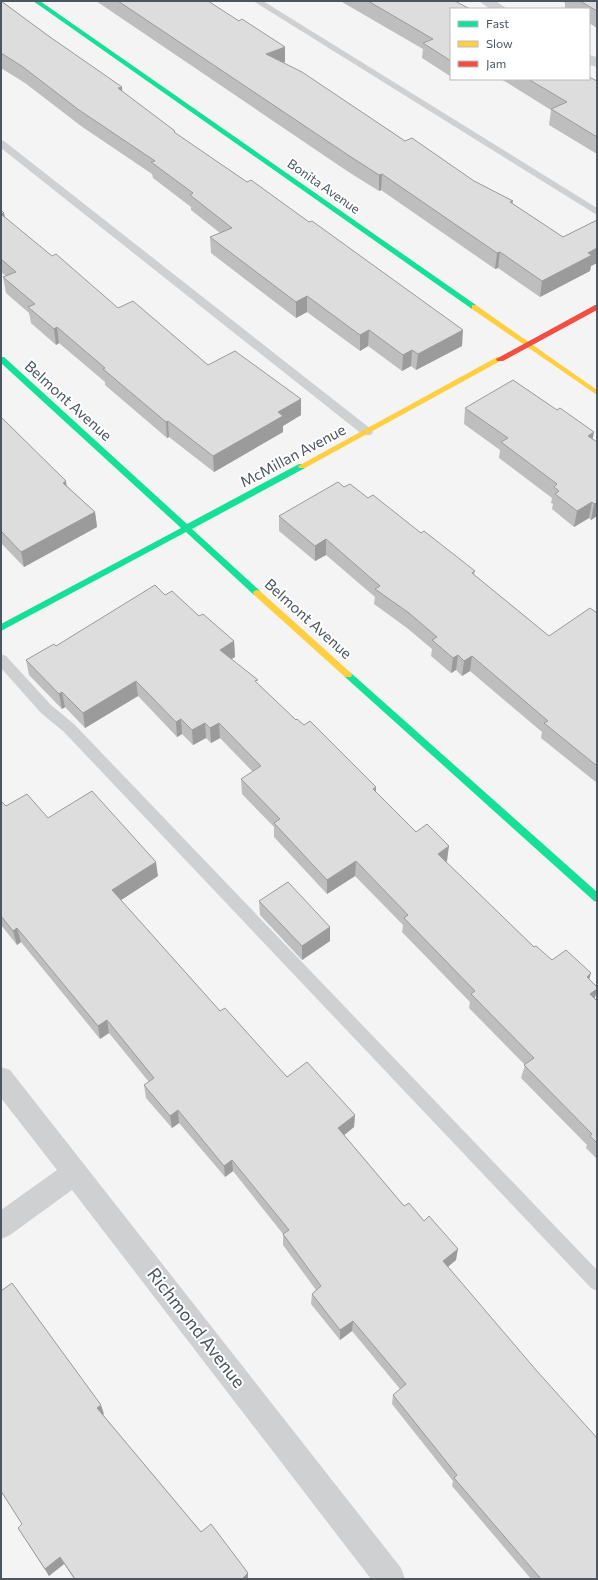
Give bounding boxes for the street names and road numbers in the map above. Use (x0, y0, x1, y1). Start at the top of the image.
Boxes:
street label: Bonita Avenue (285, 155, 363, 217)
street label: Belmont Avenue (21, 356, 116, 444)
street label: McMillan Avenue (237, 420, 348, 491)
street label: Belmont Avenue (261, 574, 356, 662)
street label: Richmond Avenue (143, 1263, 251, 1392)

